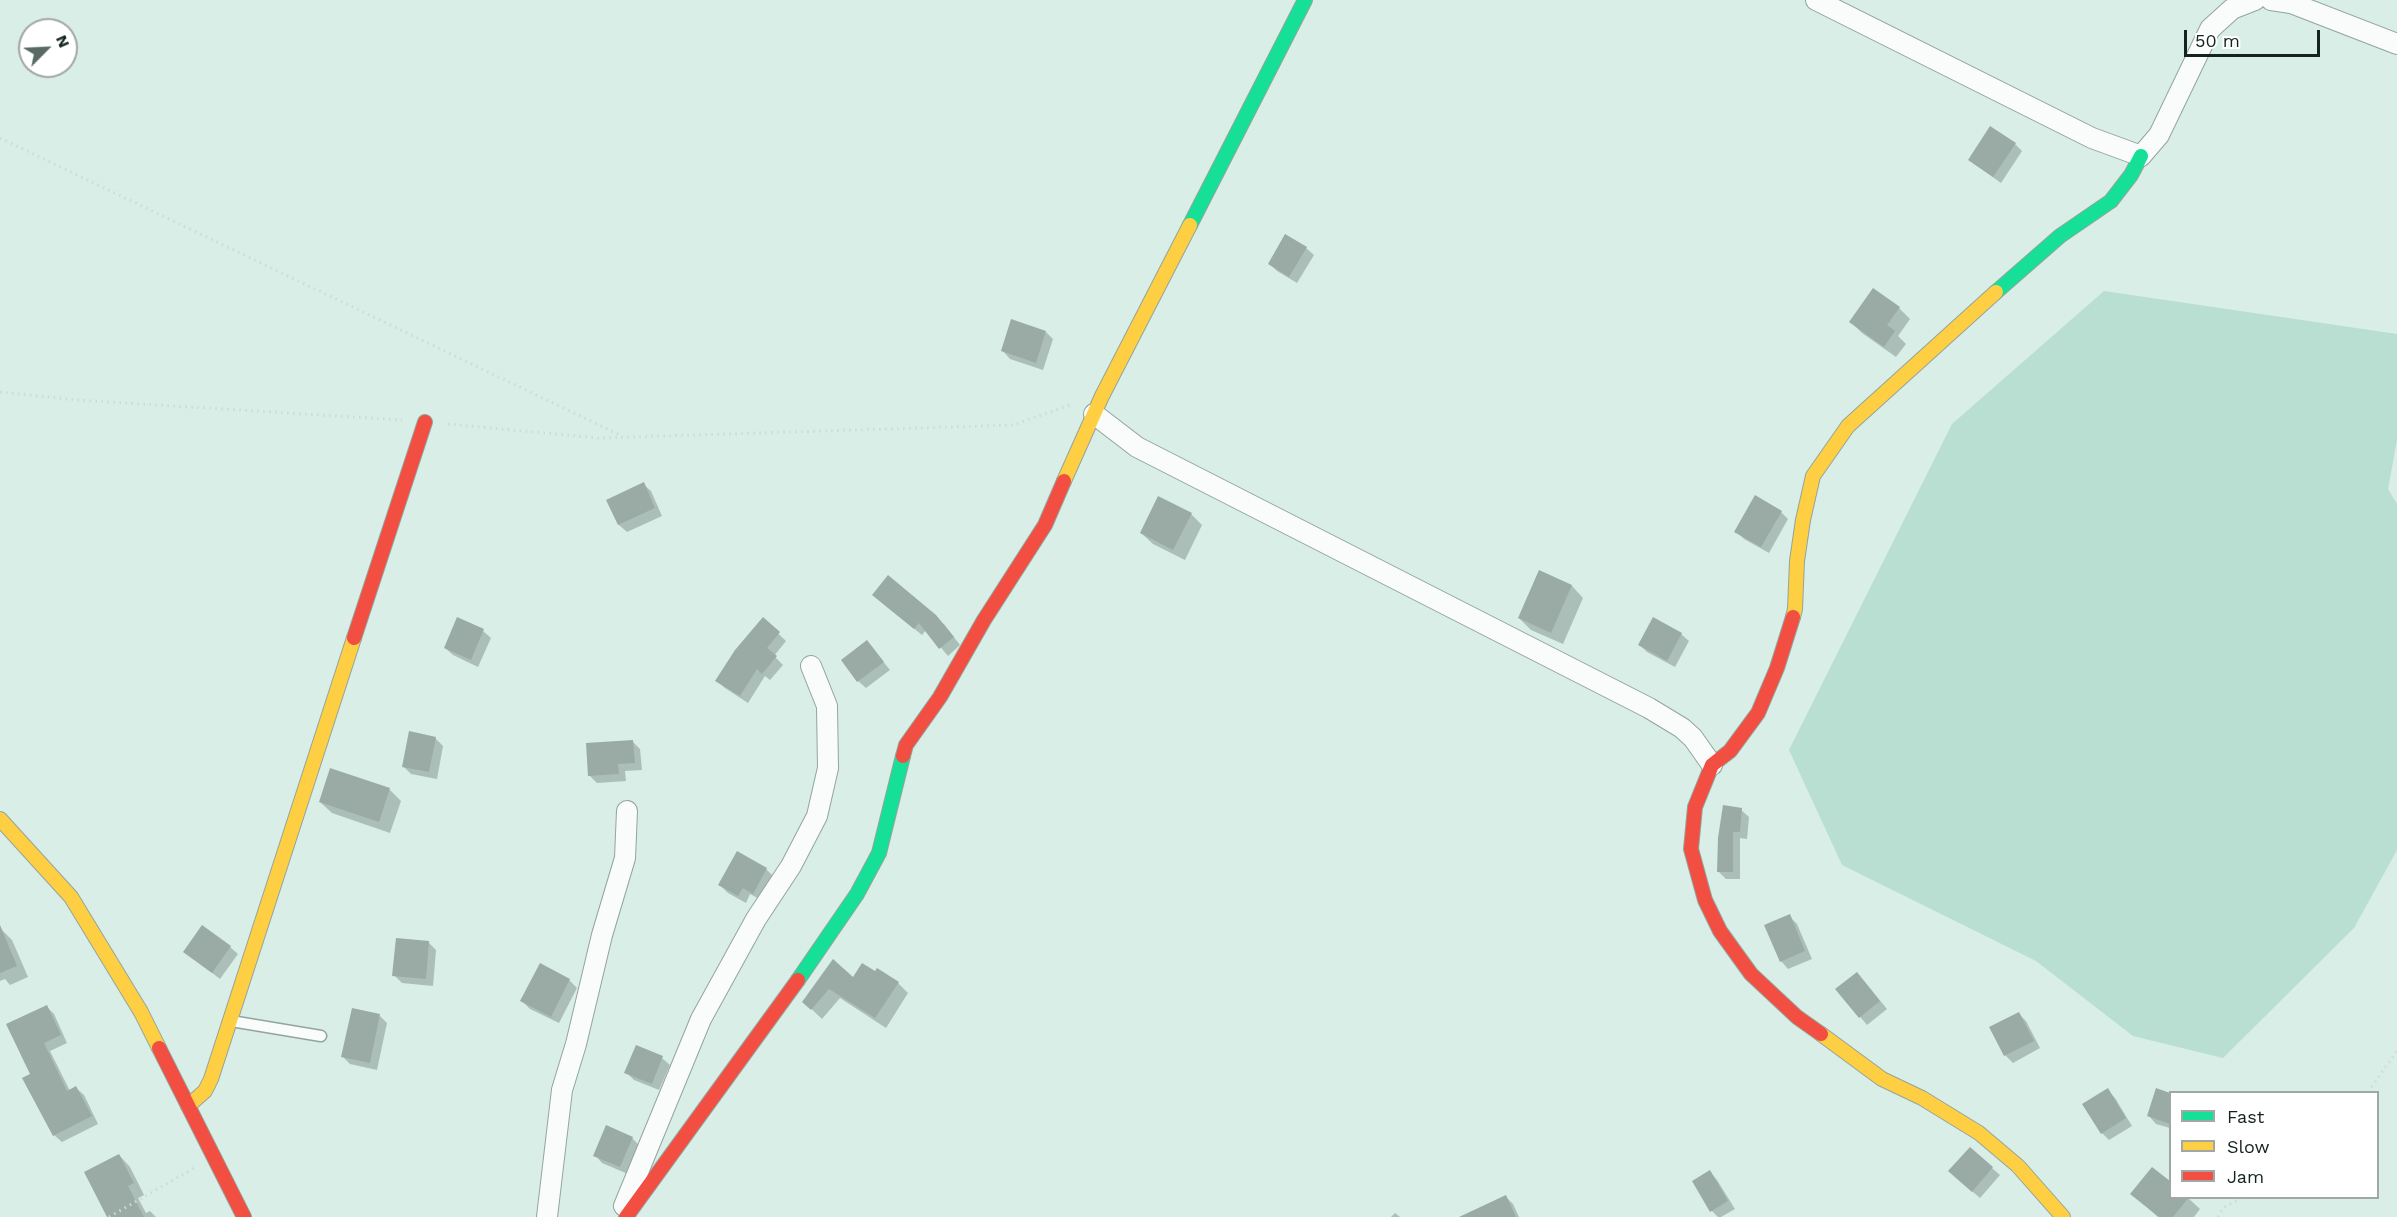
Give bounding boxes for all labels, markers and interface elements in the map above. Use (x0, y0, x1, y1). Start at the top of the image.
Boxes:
north arrow (18, 18, 78, 78)
scale bar (2187, 18, 2324, 56)
text: 50 m (2195, 30, 2240, 51)
text: N (52, 32, 74, 51)
legend (2169, 1091, 2379, 1199)
text: Fast (2227, 1106, 2264, 1127)
text: Slow (2227, 1136, 2270, 1157)
text: Jam (2227, 1166, 2264, 1187)

